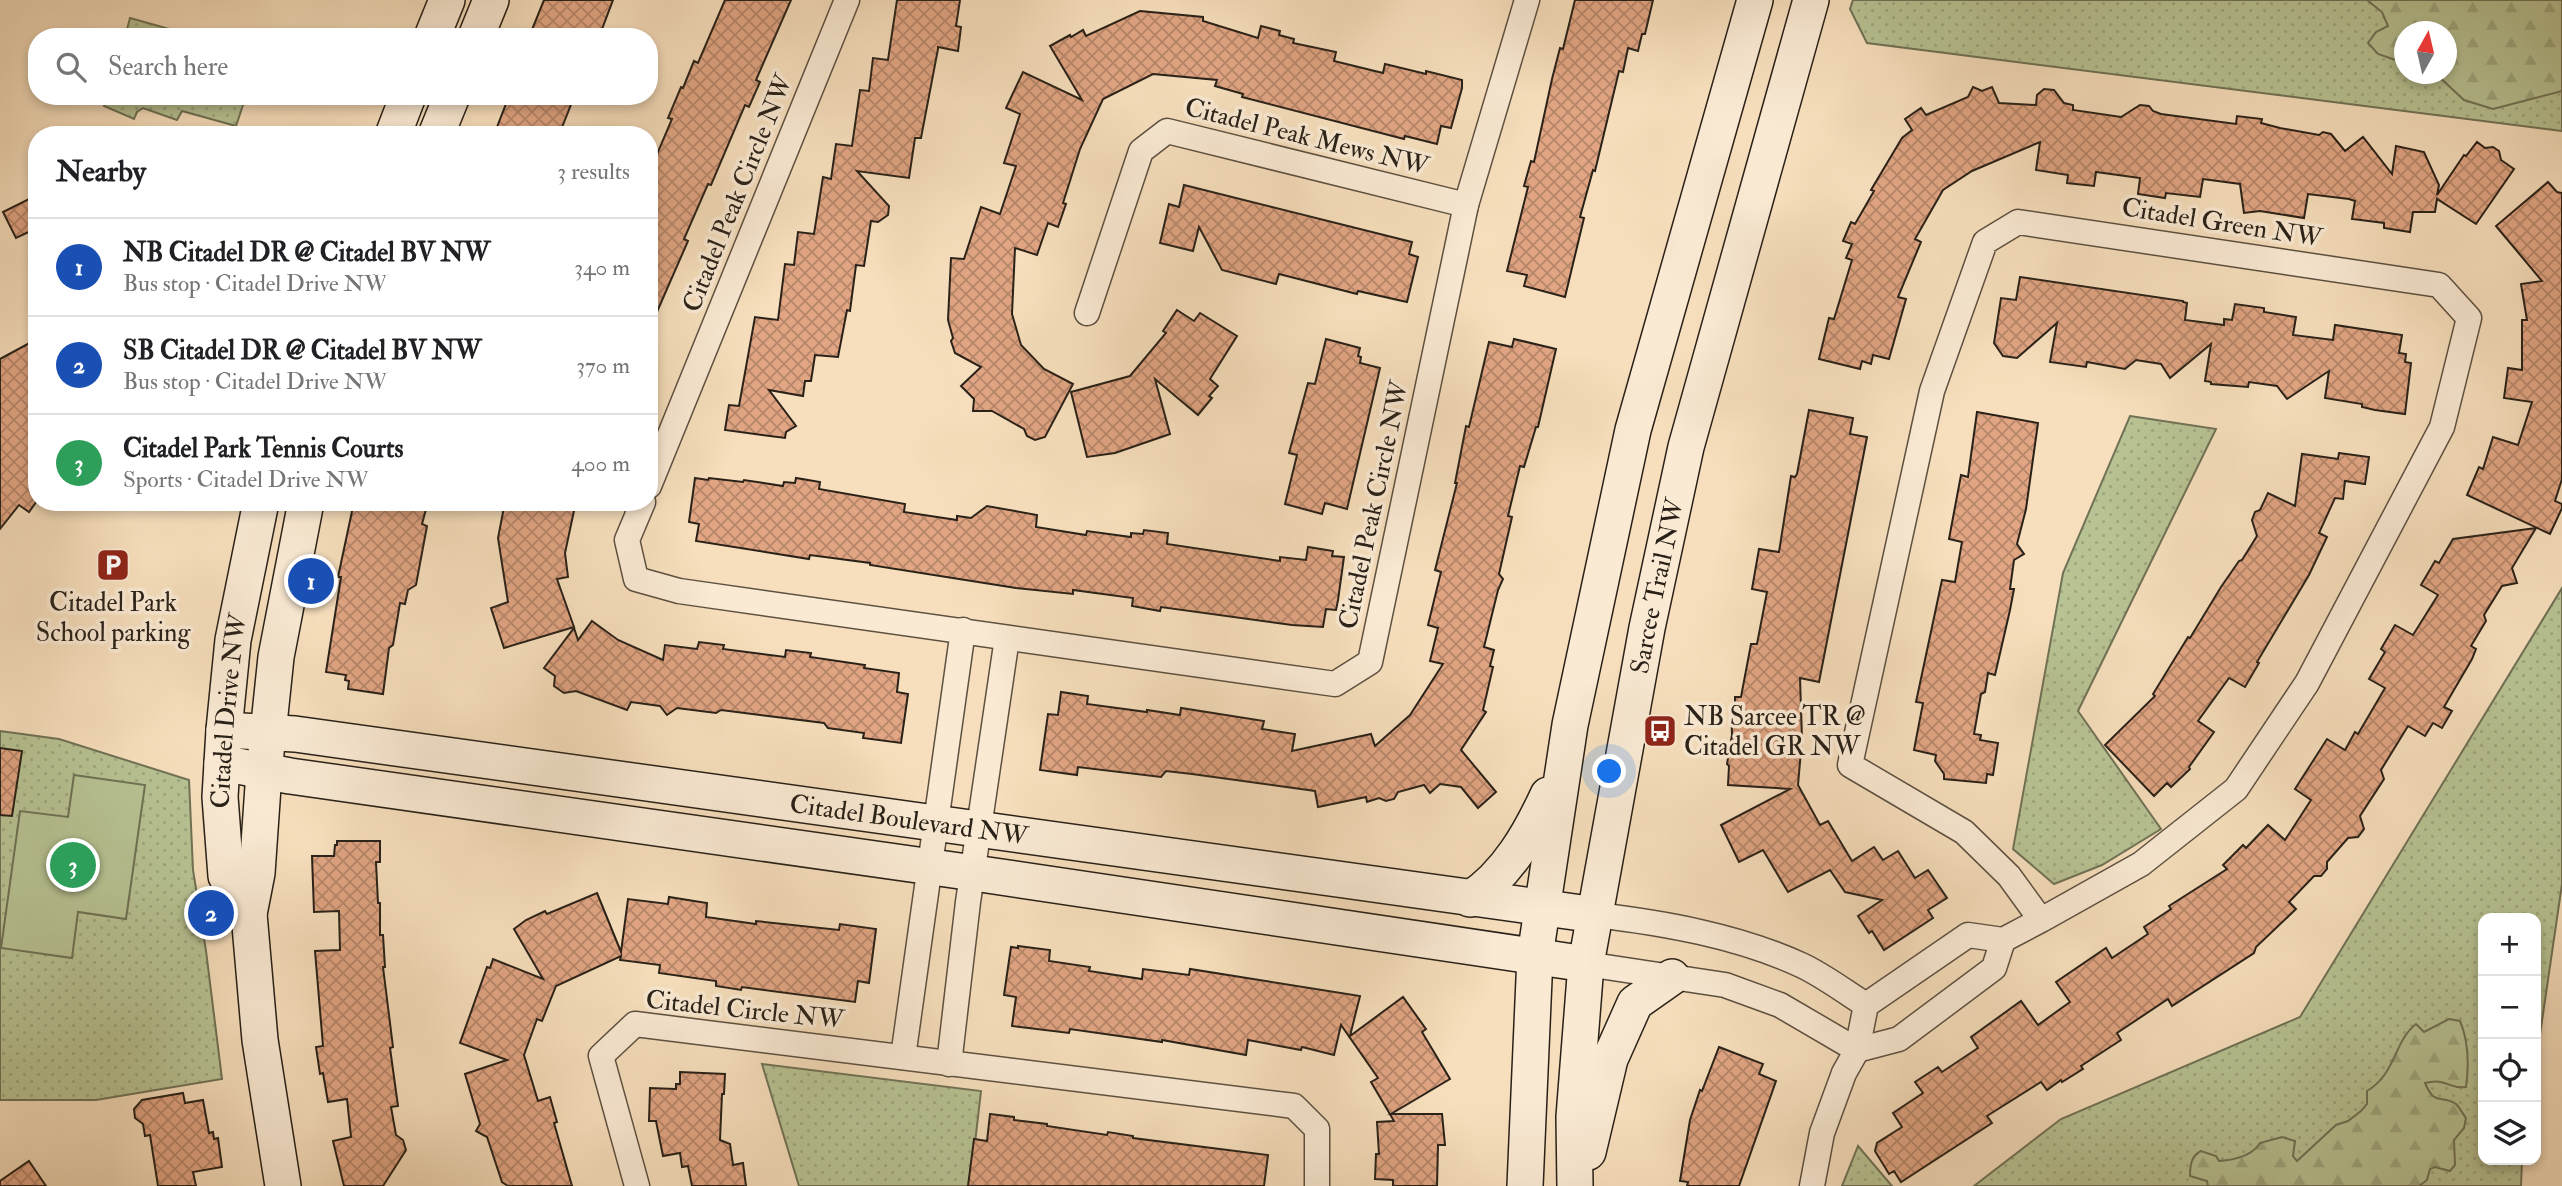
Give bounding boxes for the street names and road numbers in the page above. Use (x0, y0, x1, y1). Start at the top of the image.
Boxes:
street label: Citadel Peak Circle NW (676, 69, 801, 317)
street label: Citadel Peak Mews NW (1181, 91, 1434, 183)
street label: Citadel Green NW (2119, 191, 2326, 255)
street label: Citadel Peak Circle NW (1332, 377, 1416, 632)
street label: Sarcee Trail NW (1624, 494, 1692, 676)
street label: Citadel Drive NW (204, 610, 255, 809)
street label: Citadel Boulevard NW (788, 788, 1032, 853)
street label: Citadel Circle NW (644, 984, 847, 1036)

